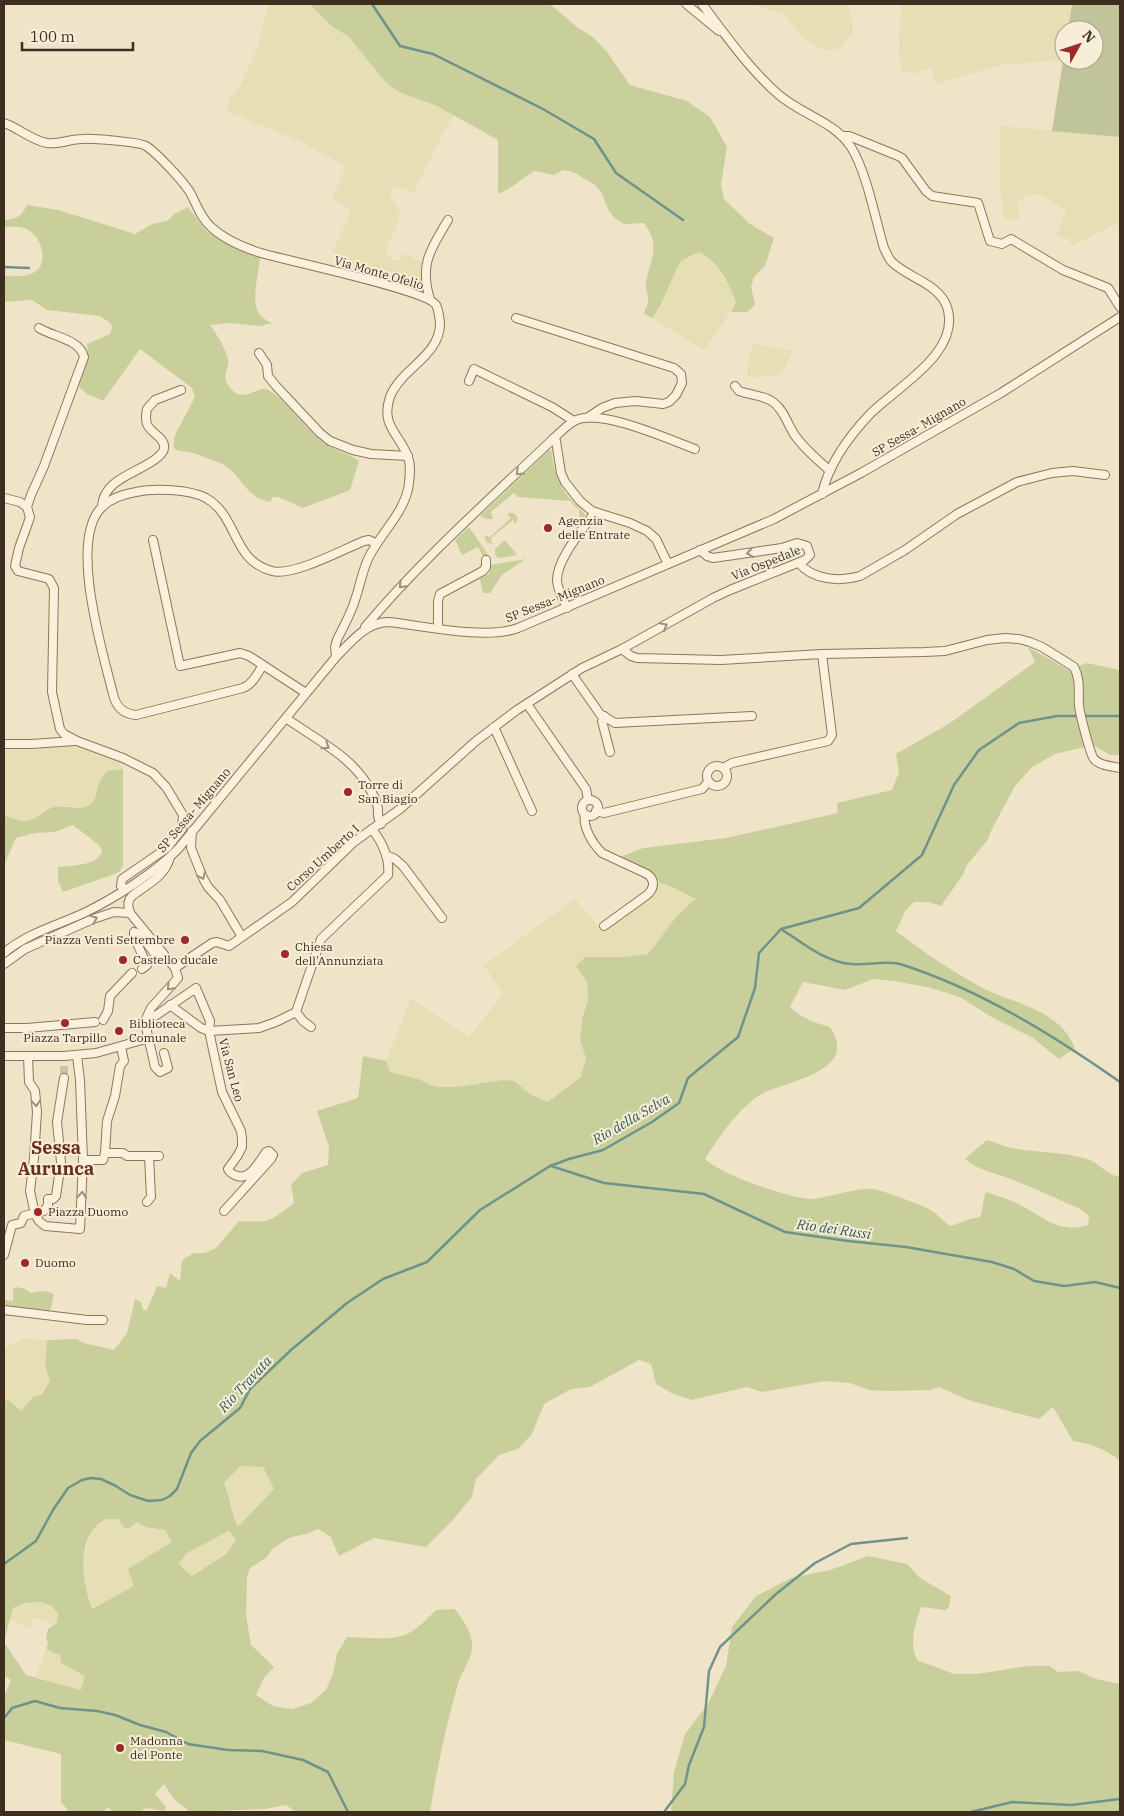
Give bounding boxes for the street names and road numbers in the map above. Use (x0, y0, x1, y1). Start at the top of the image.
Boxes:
street label: Via Monte Ofelio (333, 253, 426, 293)
street label: SP Sessa- Mignano (869, 393, 969, 460)
street label: Via Ospedale (729, 542, 803, 583)
street label: SP Sessa- Mignano (503, 572, 607, 625)
street label: SP Sessa- Mignano (154, 764, 234, 855)
street label: Corso Umberto I (283, 821, 362, 894)
street label: Via San Leo (216, 1036, 247, 1104)

